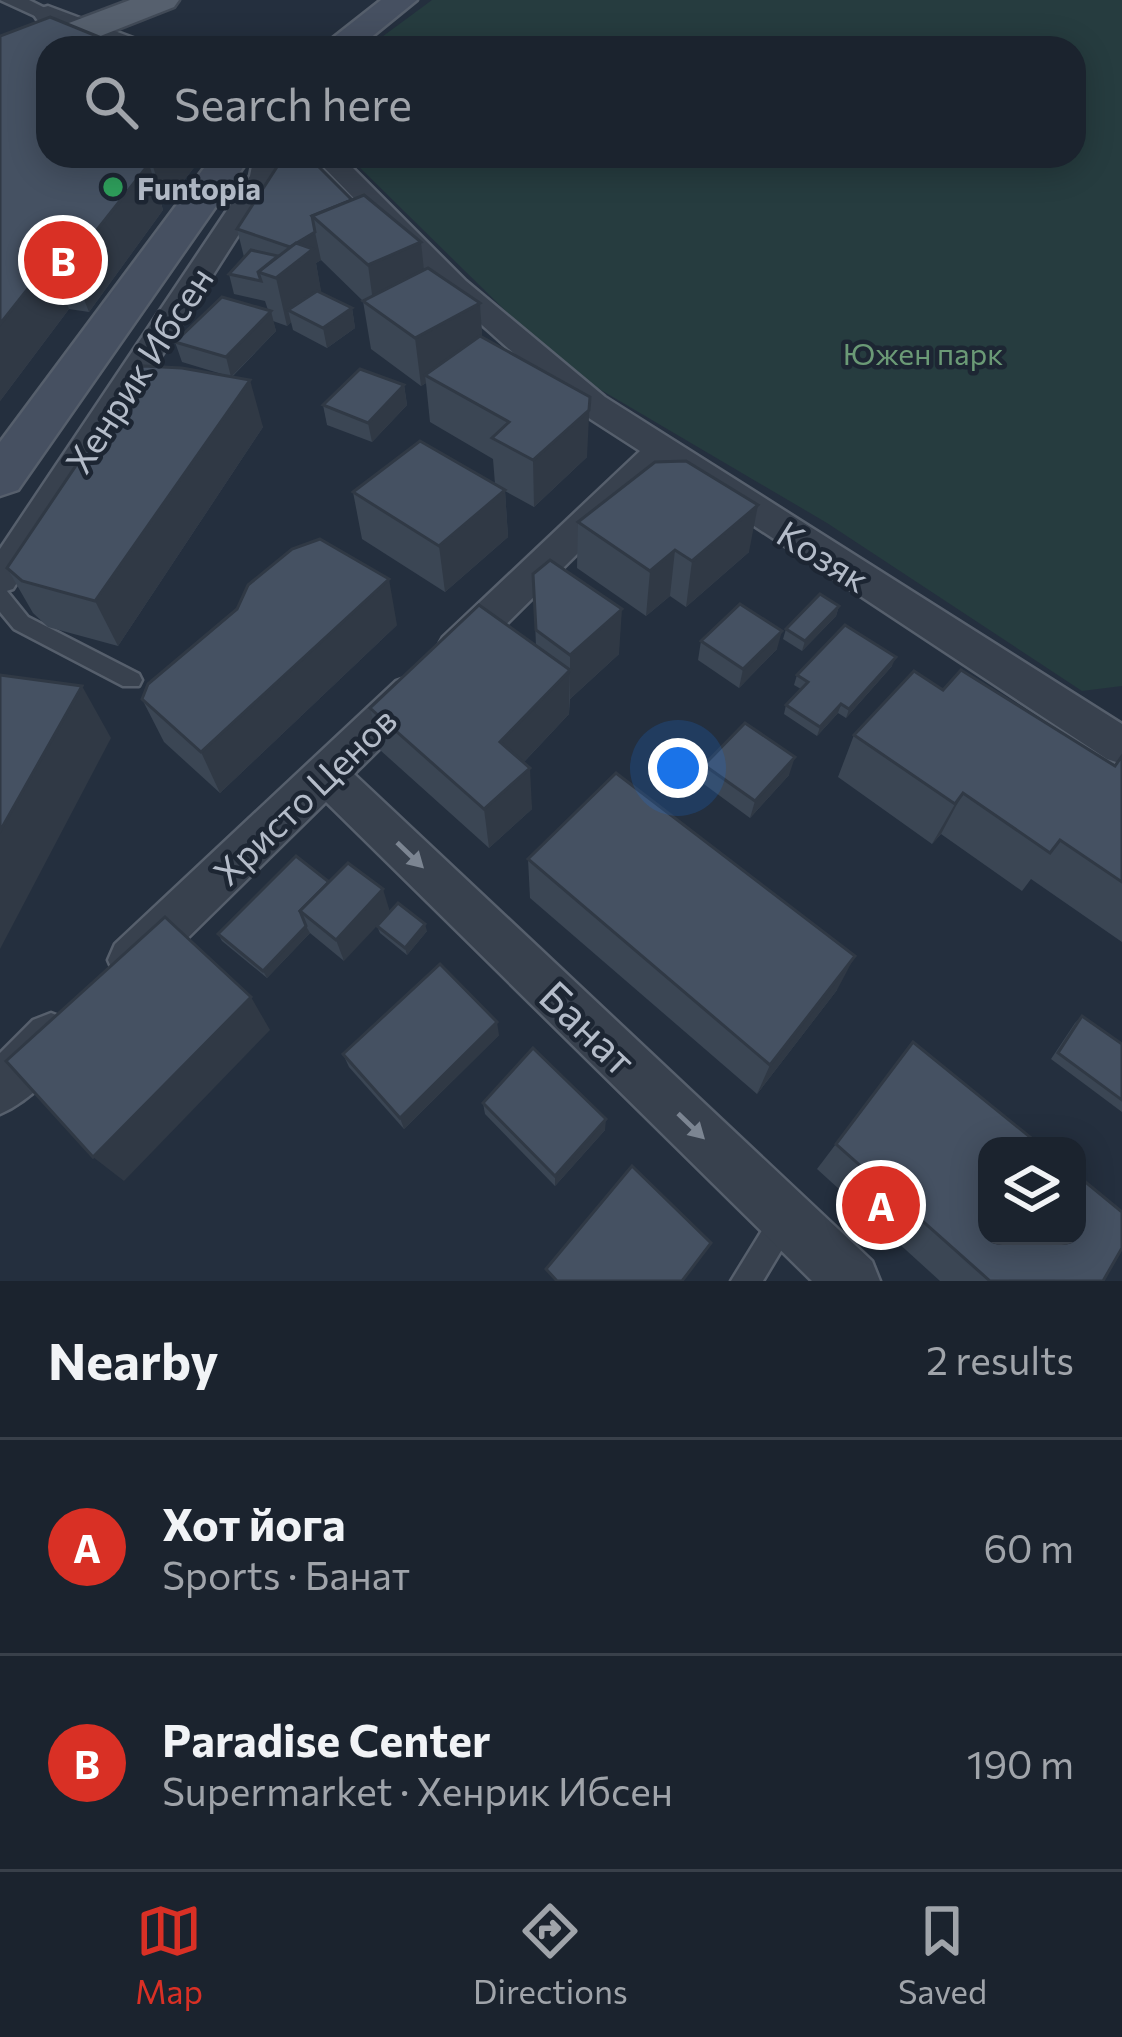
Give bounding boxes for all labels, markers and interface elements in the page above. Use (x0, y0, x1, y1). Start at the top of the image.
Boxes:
search box (36, 36, 1086, 168)
icon: search (78, 69, 144, 135)
text: Search here (174, 75, 412, 130)
place label: Funtopia (137, 169, 261, 206)
marker: Funtopia (100, 174, 126, 200)
pin: B (24, 215, 102, 305)
street label: Хенрик Ибсен (55, 258, 221, 480)
park label: Южен парк (843, 334, 1003, 371)
street label: Козяк (770, 510, 878, 600)
street label: Христо Ценов (204, 697, 404, 893)
your location (648, 738, 708, 798)
one-way arrow (396, 841, 424, 869)
street label: Банат (530, 969, 648, 1085)
one-way arrow (676, 1111, 705, 1139)
map controls (978, 1137, 1086, 1245)
button: layers (978, 1137, 1086, 1245)
pin: A (842, 1160, 920, 1250)
text: Nearby (48, 1328, 218, 1391)
text: 2 results (926, 1335, 1074, 1383)
text: Хот йога (162, 1495, 345, 1550)
text: A (73, 1523, 101, 1571)
text: 60 m (983, 1523, 1074, 1571)
text: Sports · Банат (162, 1550, 410, 1598)
text: Paradise Center (162, 1711, 490, 1766)
text: B (74, 1739, 100, 1787)
text: 190 m (967, 1739, 1074, 1787)
text: Supermarket · Хенрик Ибсен (162, 1766, 673, 1814)
tab: Map (135, 1898, 203, 2011)
tab: Directions (473, 1898, 628, 2011)
tab: Saved (898, 1898, 987, 2011)

